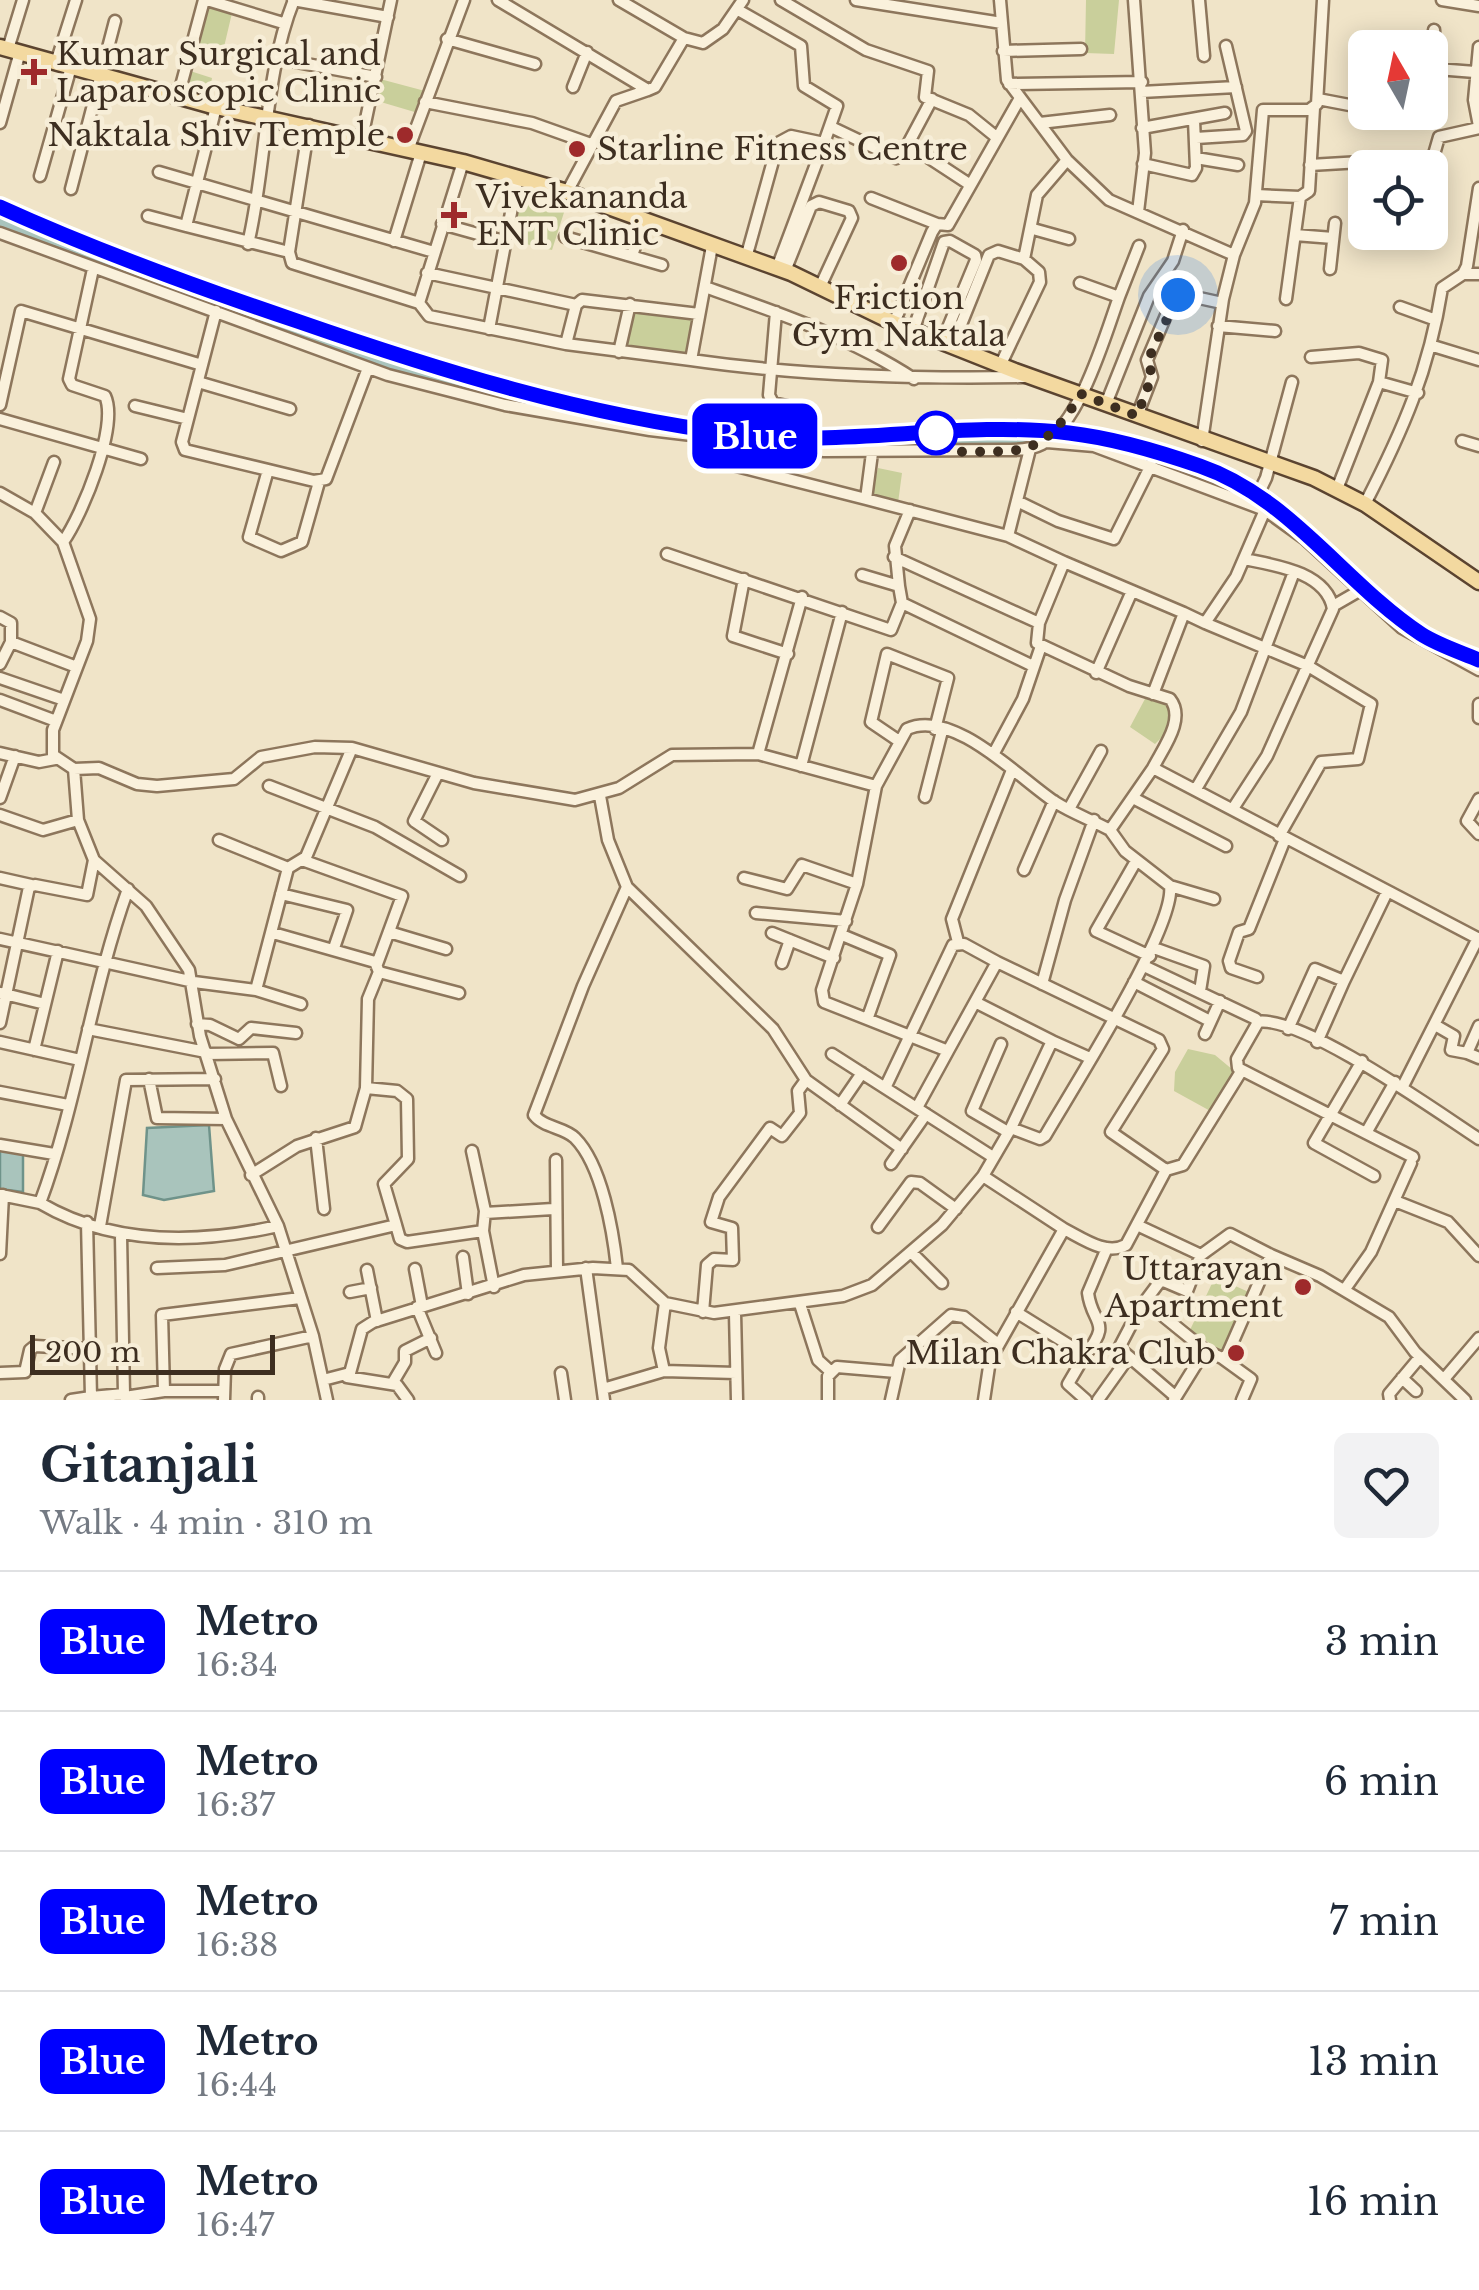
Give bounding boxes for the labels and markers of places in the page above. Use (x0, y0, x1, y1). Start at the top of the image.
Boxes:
place label: Kumar Surgical and Laparoscopic Clinic (56, 34, 381, 111)
marker: Kumar Surgical and Laparoscopic Clinic (21, 59, 47, 85)
place label: Naktala Shiv Temple (48, 115, 385, 155)
marker: Naktala Shiv Temple (394, 124, 416, 146)
place label: Starline Fitness Centre (597, 129, 968, 169)
marker: Starline Fitness Centre (566, 138, 588, 160)
place label: Vivekananda ENT Clinic (475, 177, 688, 254)
marker: Vivekananda ENT Clinic (441, 202, 467, 228)
marker: Friction Gym Naktala (888, 252, 910, 274)
place label: Friction Gym Naktala (792, 278, 1007, 355)
unlabelled marker (915, 412, 957, 454)
place label: Uttarayan Apartment (1104, 1249, 1283, 1326)
marker: Uttarayan Apartment (1292, 1276, 1314, 1298)
place label: Milan Chakra Club (905, 1333, 1216, 1373)
marker: Milan Chakra Club (1225, 1342, 1247, 1364)

